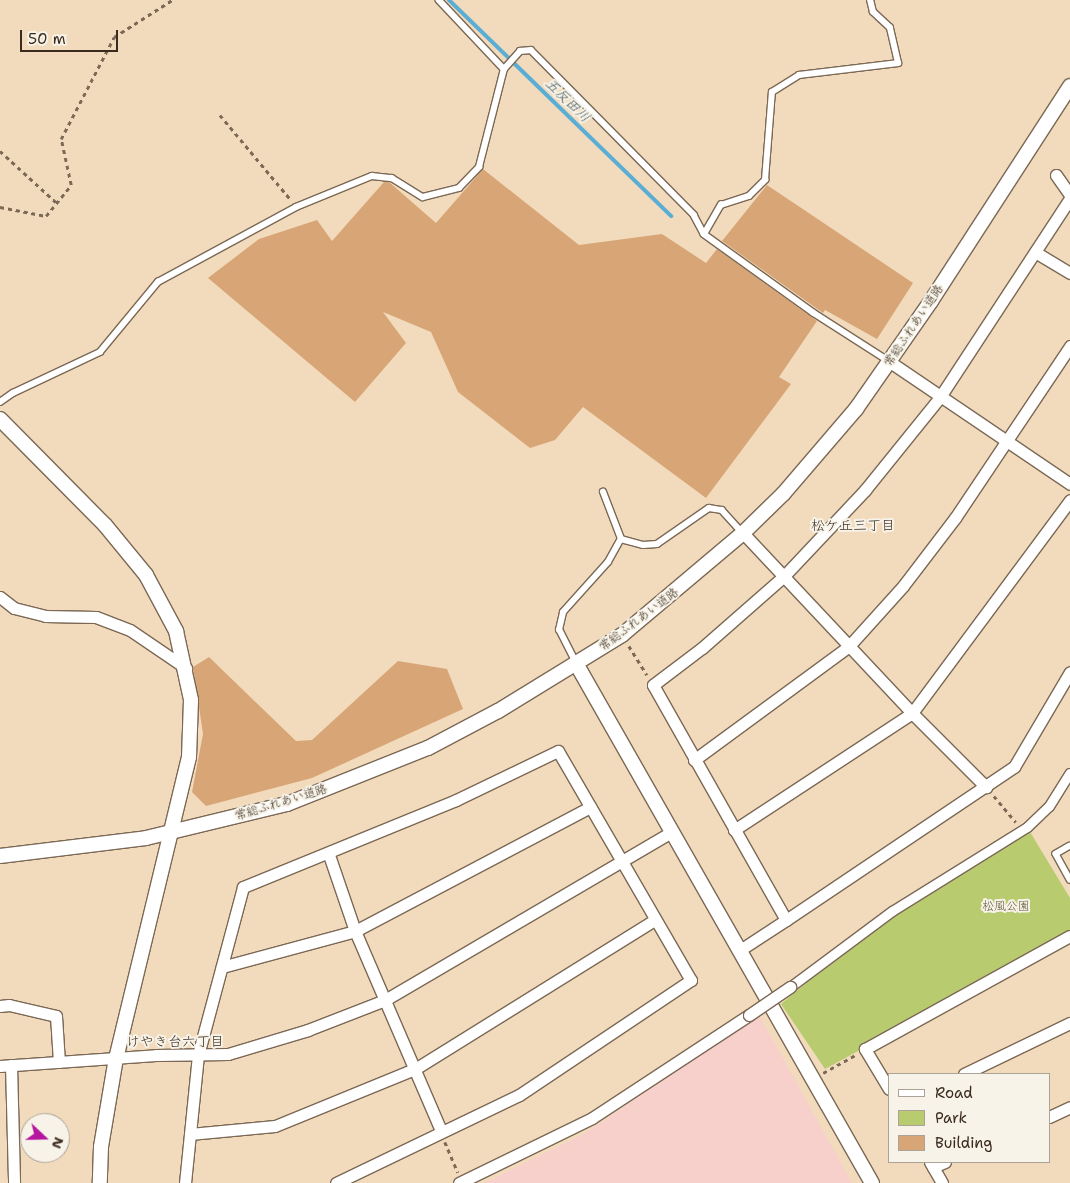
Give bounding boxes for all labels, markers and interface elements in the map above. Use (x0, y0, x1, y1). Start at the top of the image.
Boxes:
scale bar (22, 20, 120, 52)
text: 50 m (28, 29, 66, 49)
water label: 五反田川 (542, 75, 594, 125)
street label: 常総ふれあい道路 (881, 282, 947, 370)
district label: 松ケ丘三丁目 (811, 517, 895, 533)
street label: 常総ふれあい道路 (596, 585, 682, 655)
street label: 常総ふれあい道路 (233, 782, 329, 824)
park label: 松風公園 (982, 900, 1030, 914)
district label: けやき台六丁目 (126, 1033, 224, 1049)
legend (888, 1073, 1050, 1163)
text: Road (935, 1083, 973, 1103)
text: Park (935, 1108, 967, 1128)
north arrow (20, 1113, 70, 1163)
text: Building (935, 1133, 992, 1153)
text: N (48, 1135, 68, 1151)

